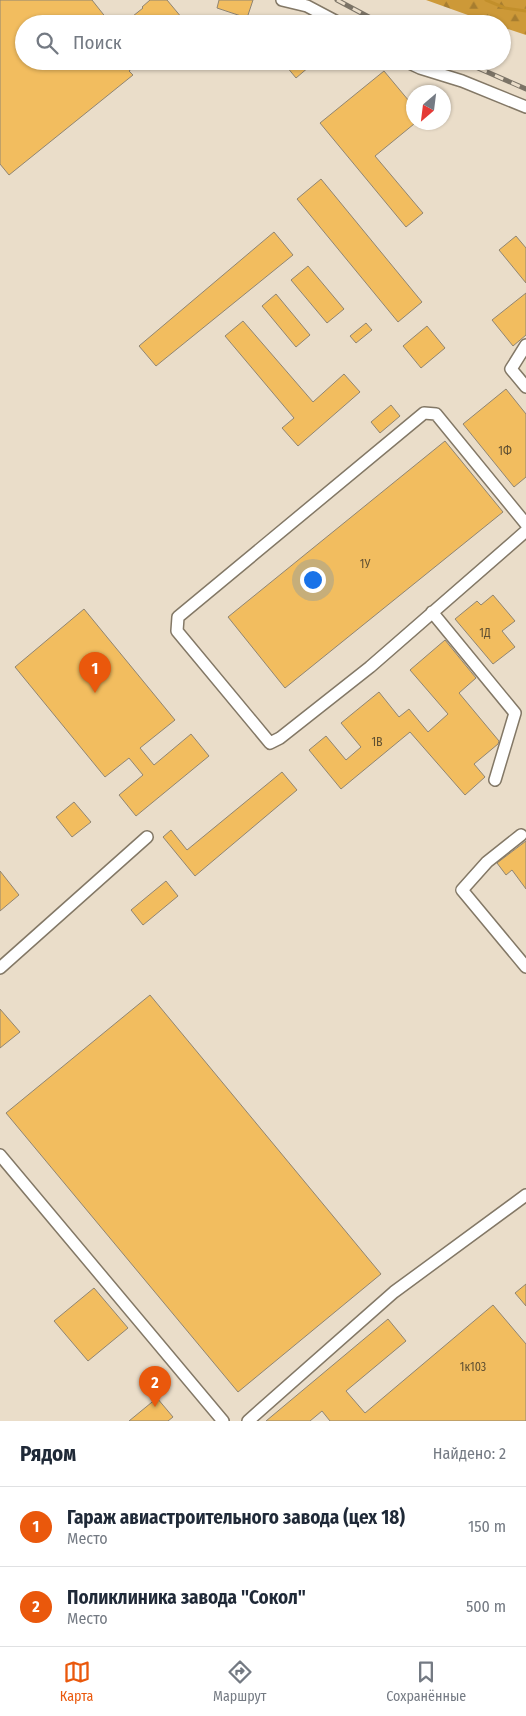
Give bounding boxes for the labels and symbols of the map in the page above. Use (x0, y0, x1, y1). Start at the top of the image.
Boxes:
north arrow (406, 85, 451, 130)
house number: 1Ф (498, 444, 512, 458)
house number: 1У (360, 557, 370, 571)
your location (300, 567, 326, 593)
house number: 1Д (479, 626, 491, 640)
pin: 1 (79, 652, 111, 693)
house number: 1В (371, 735, 383, 749)
house number: 1к103 (460, 1360, 486, 1374)
pin: 2 (139, 1366, 171, 1407)

